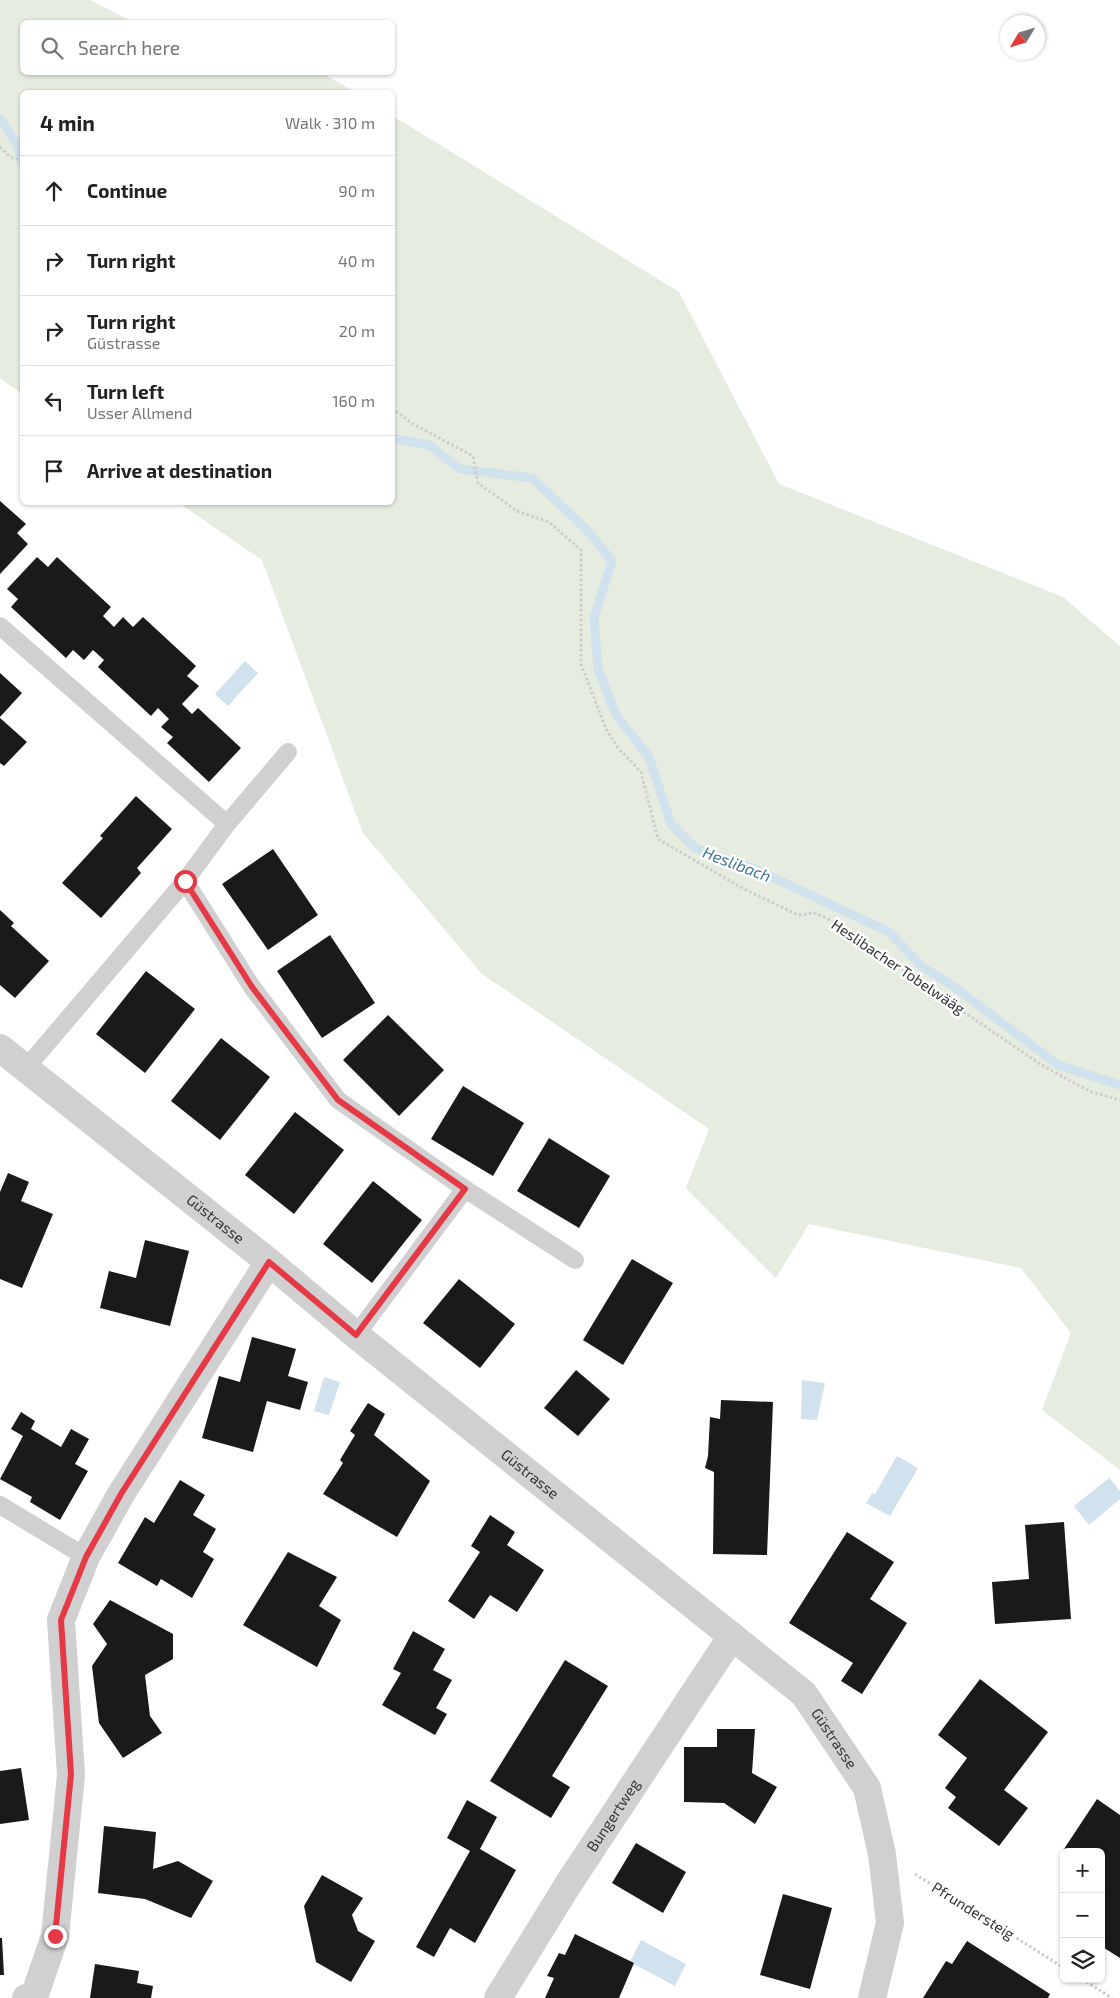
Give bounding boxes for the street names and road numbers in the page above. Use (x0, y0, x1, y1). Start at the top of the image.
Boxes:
street label: Heslibacher Tobelwääg (828, 915, 969, 1018)
street label: Güstrasse (183, 1190, 248, 1247)
street label: Güstrasse (498, 1445, 563, 1502)
street label: Güstrasse (808, 1704, 861, 1772)
street label: Bungertweg (582, 1775, 644, 1855)
street label: Pfrundersteig (929, 1878, 1019, 1943)

